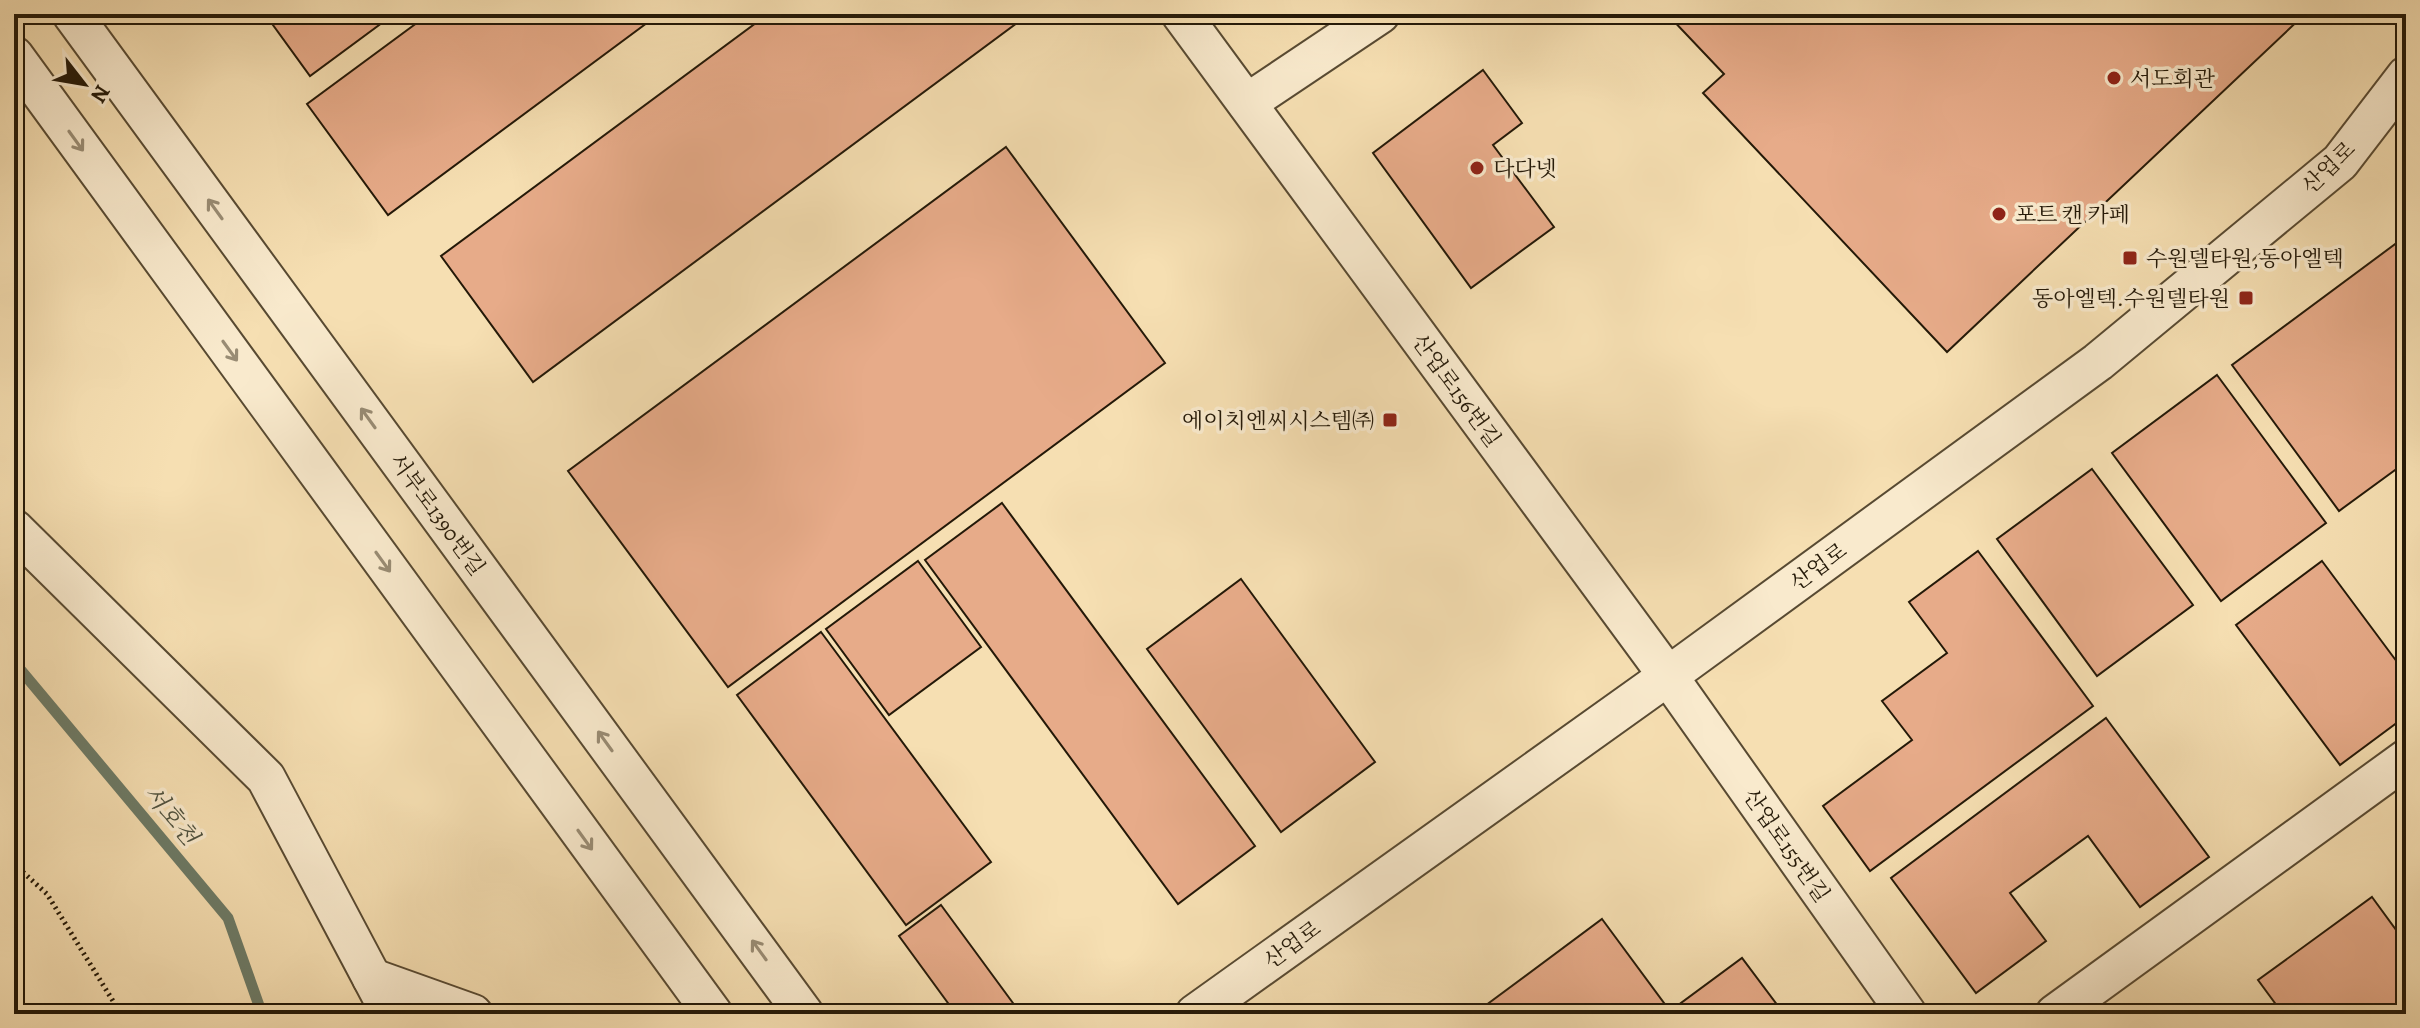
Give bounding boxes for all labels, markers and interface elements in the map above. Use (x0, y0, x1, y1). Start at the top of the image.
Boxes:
north arrow (44, 44, 124, 124)
place label: 서도회관 (2130, 64, 2216, 94)
marker: 서도회관 (2105, 69, 2123, 87)
text: N (83, 79, 117, 108)
one-way arrow (68, 130, 85, 152)
street label: 산업로 (2295, 135, 2362, 201)
place label: 다다넷 (1493, 154, 1557, 184)
marker: 다다넷 (1468, 159, 1486, 177)
one-way arrow (206, 198, 223, 220)
place label: 포트 캔 카페 (2015, 200, 2130, 230)
marker: 포트 캔 카페 (1990, 205, 2008, 223)
place label: 수원델타원,동아엘텍 (2146, 244, 2344, 274)
marker: 수원델타원,동아엘텍 (2121, 249, 2139, 267)
place label: 동아엘텍.수원델타원 (2032, 284, 2230, 314)
marker: 동아엘텍.수원델타원 (2237, 289, 2255, 307)
street label: 산업로156번길 (1405, 328, 1508, 453)
one-way arrow (221, 340, 238, 362)
place label: 에이치엔씨시스템㈜ (1182, 406, 1374, 436)
one-way arrow (360, 408, 377, 430)
marker: 에이치엔씨시스템㈜ (1381, 411, 1399, 429)
street label: 서부로1390번길 (383, 447, 492, 582)
street label: 산업로 (1784, 536, 1853, 598)
one-way arrow (374, 550, 391, 572)
one-way arrow (597, 730, 613, 752)
water label: 서호천 (136, 778, 207, 853)
street label: 산업로155번길 (1736, 783, 1837, 909)
one-way arrow (577, 828, 594, 850)
street label: 산업로 (1258, 914, 1327, 976)
one-way arrow (750, 940, 767, 962)

